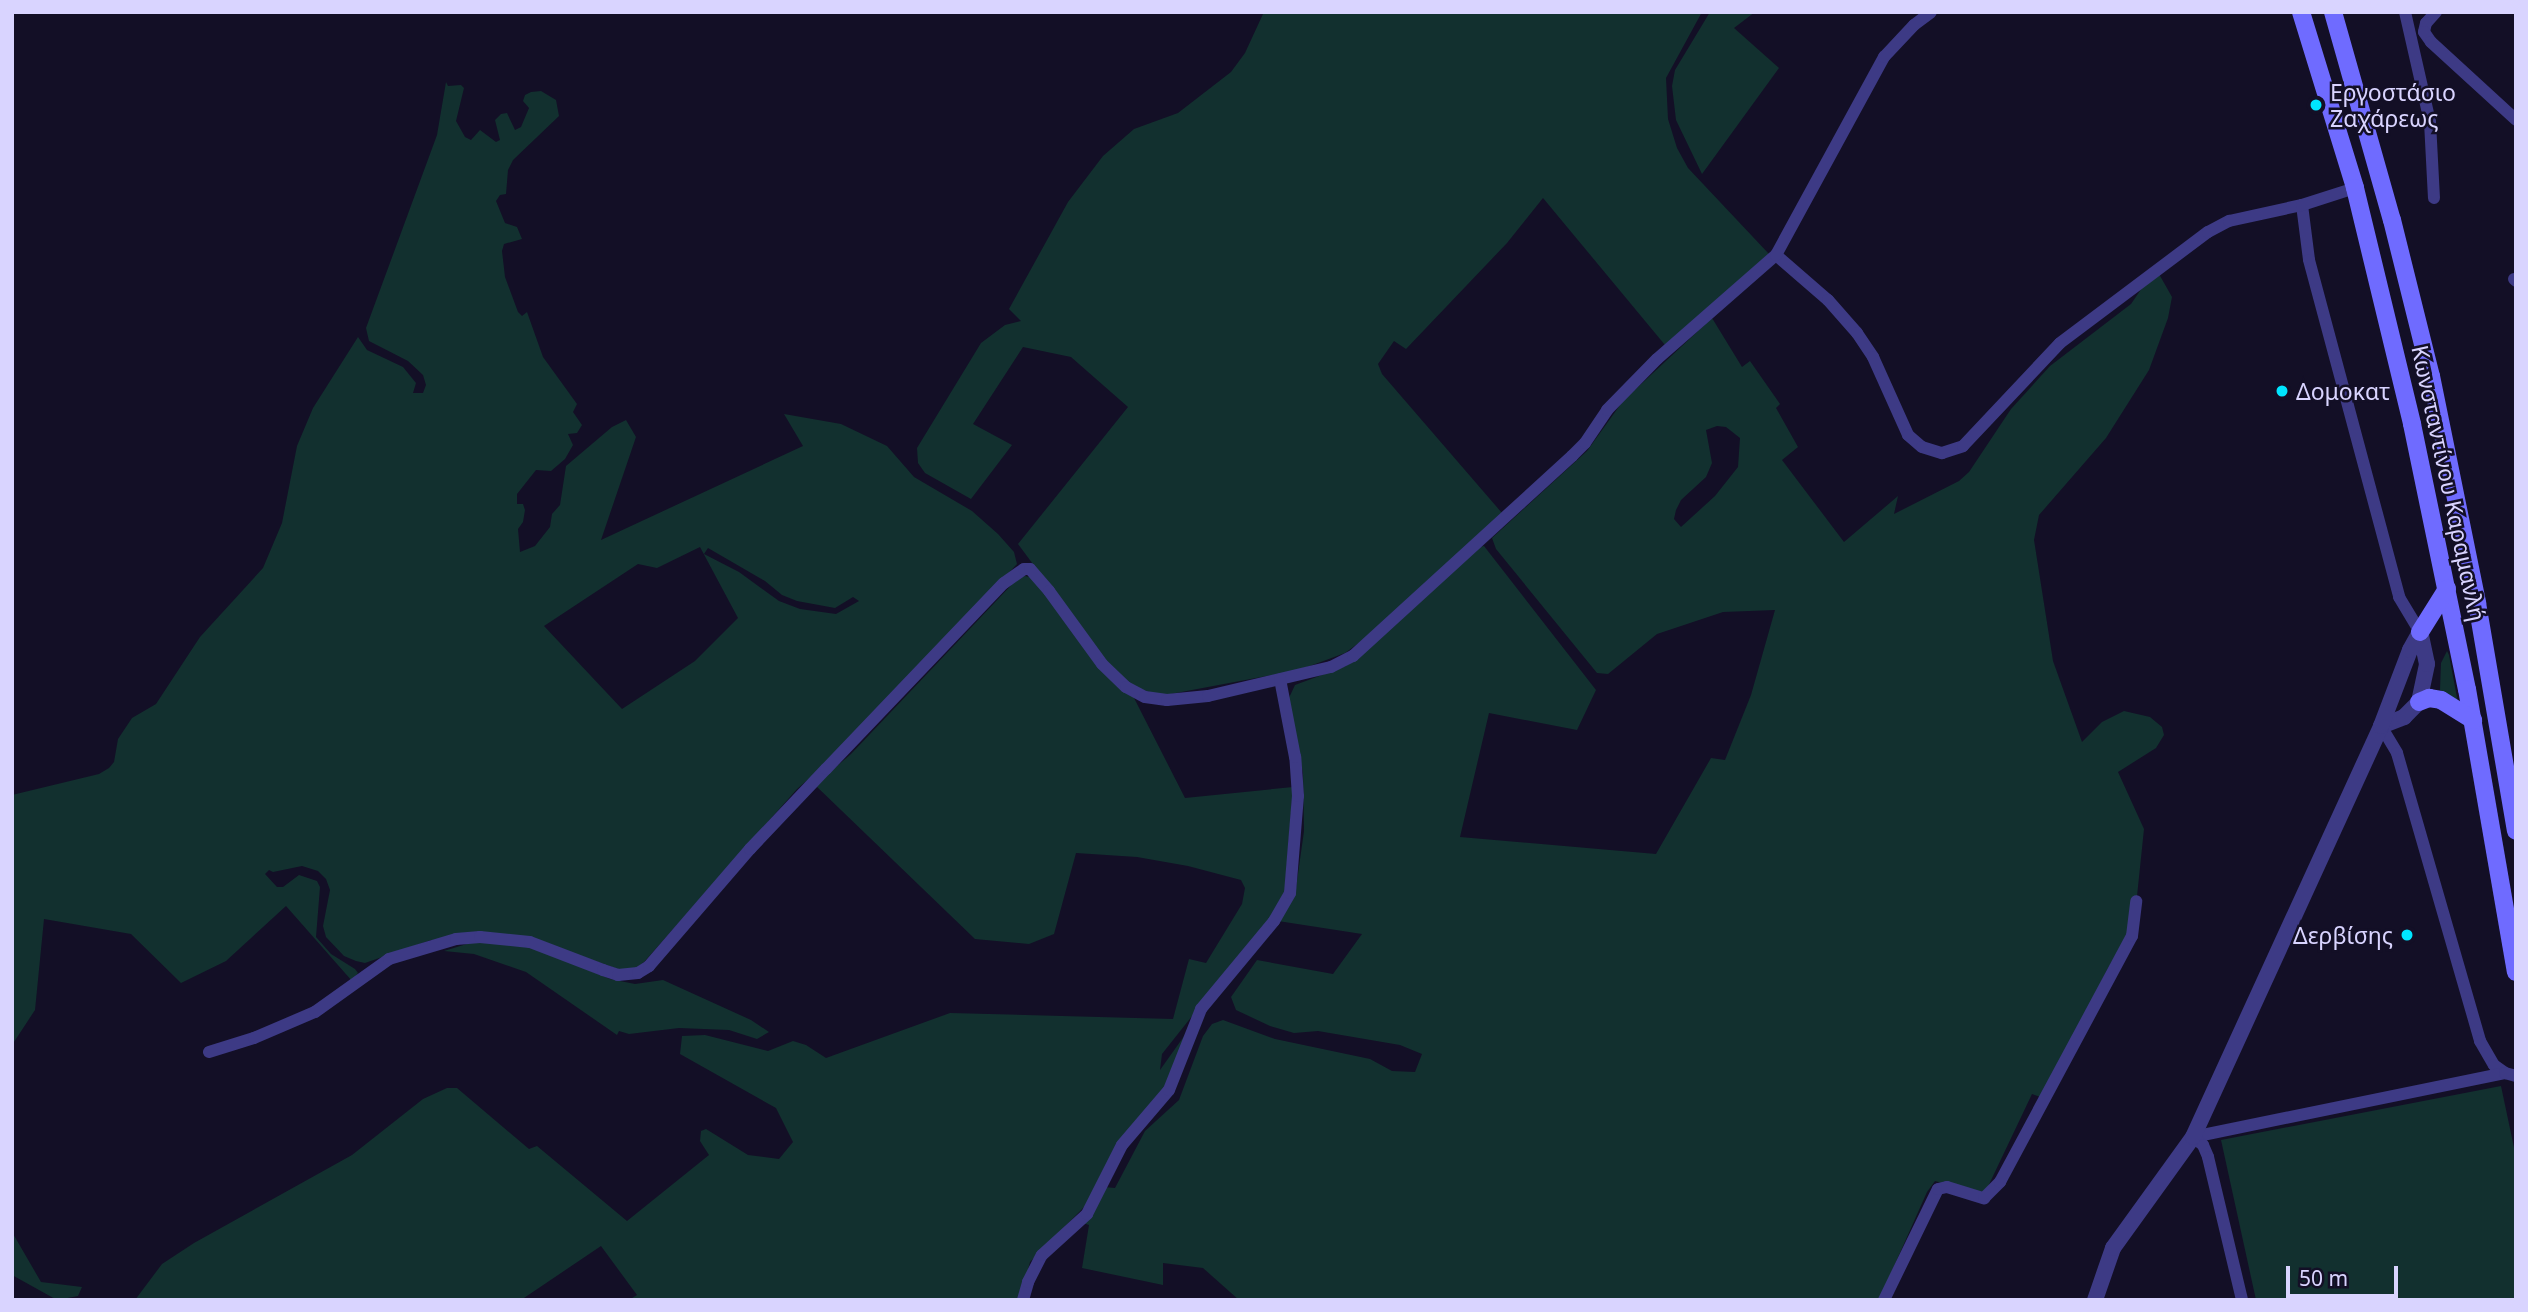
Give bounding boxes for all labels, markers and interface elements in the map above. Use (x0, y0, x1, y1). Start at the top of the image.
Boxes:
place label: Εργοστάσιο Ζαχάρεως (2330, 78, 2456, 132)
marker: Εργοστάσιο Ζαχάρεως (2308, 97, 2324, 113)
street label: Κωνσταντίνου Καραμανλή (2406, 343, 2492, 623)
place label: Δομοκατ (2296, 377, 2390, 405)
marker: Δομοκατ (2274, 383, 2290, 399)
place label: Δερβίσης (2293, 921, 2393, 949)
marker: Δερβίσης (2399, 927, 2415, 943)
scale bar (2290, 1252, 2402, 1296)
text: 50 m (2299, 1264, 2348, 1292)

